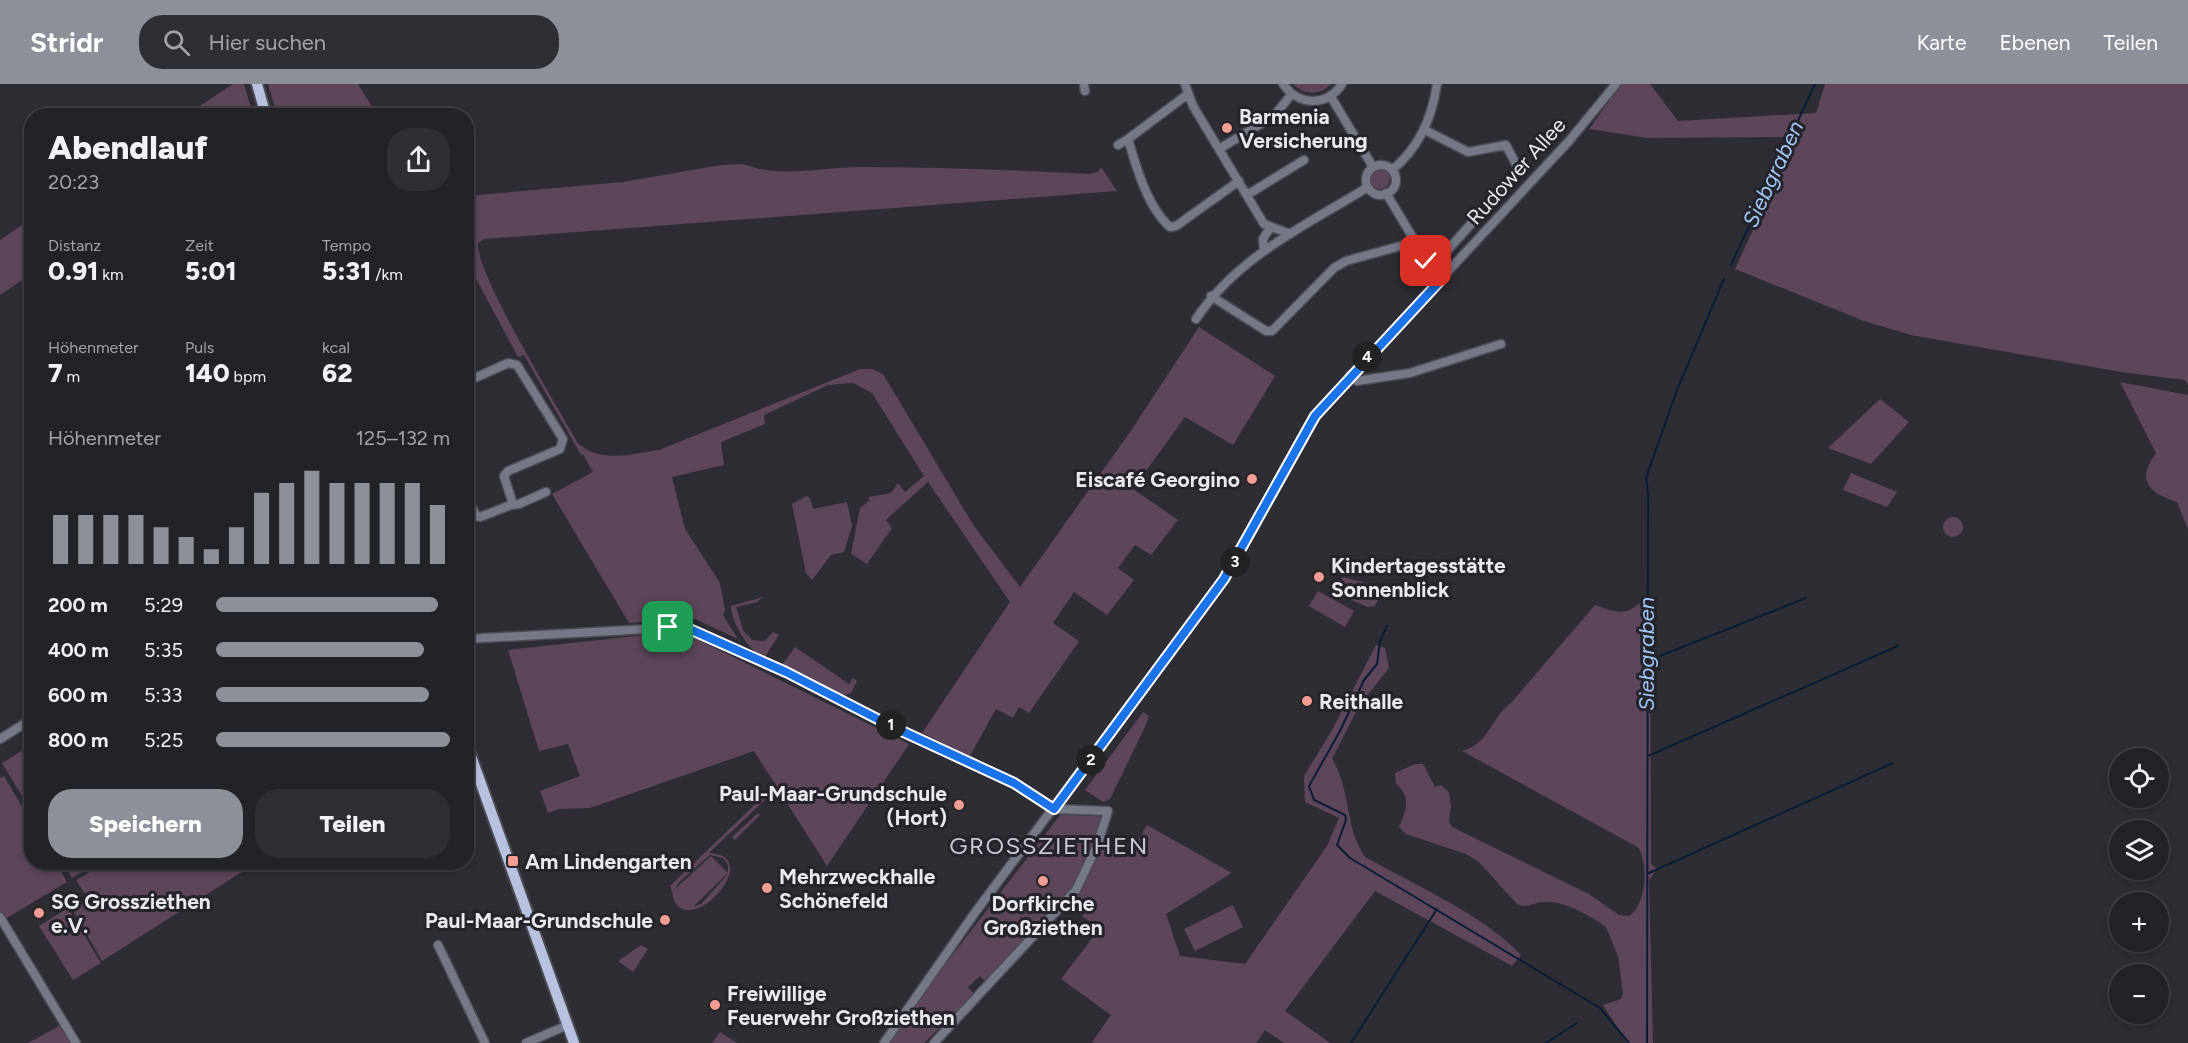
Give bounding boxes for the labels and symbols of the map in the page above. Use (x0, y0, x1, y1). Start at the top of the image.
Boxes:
place label: Barmenia Versicherung (1239, 104, 1368, 153)
street label: Rudower Allee (1461, 112, 1571, 230)
water label: Siebgraben (1737, 117, 1809, 231)
marker: Barmenia Versicherung (1220, 121, 1234, 135)
pin (1400, 235, 1451, 286)
pin: 4 (1352, 342, 1382, 372)
place label: Eiscafé Georgino (1075, 467, 1240, 492)
marker: Eiscafé Georgino (1245, 472, 1259, 486)
pin: 3 (1220, 547, 1250, 577)
place label: Kindertagesstätte Sonnenblick (1331, 553, 1506, 602)
marker: Kindertagesstätte Sonnenblick (1312, 570, 1326, 584)
water label: Siebgraben (1633, 597, 1660, 711)
pin (642, 601, 693, 652)
place label: Reithalle (1319, 689, 1404, 714)
marker: Reithalle (1300, 694, 1314, 708)
pin: 1 (876, 710, 906, 740)
pin: 2 (1076, 745, 1106, 775)
place label: Paul-Maar-Grundschule (Hort) (719, 781, 947, 830)
marker: Paul-Maar-Grundschule (Hort) (952, 798, 966, 812)
district label: GROSSZIETHEN (949, 831, 1149, 860)
place label: Am Lindengarten (525, 849, 692, 874)
marker: Am Lindengarten (506, 854, 520, 868)
place label: Mehrzweckhalle Schönefeld (779, 864, 936, 913)
marker: Dorfkirche Großziethen (1036, 874, 1050, 888)
marker: Mehrzweckhalle Schönefeld (760, 881, 774, 895)
place label: SG Grossziethen e.V. (51, 889, 211, 938)
place label: Dorfkirche Großziethen (983, 891, 1103, 940)
marker: SG Grossziethen e.V. (32, 906, 46, 920)
place label: Paul-Maar-Grundschule (425, 908, 653, 933)
marker: Paul-Maar-Grundschule (658, 913, 672, 927)
place label: Freiwillige Feuerwehr Großziethen (727, 981, 955, 1030)
marker: Freiwillige Feuerwehr Großziethen (708, 998, 722, 1012)

